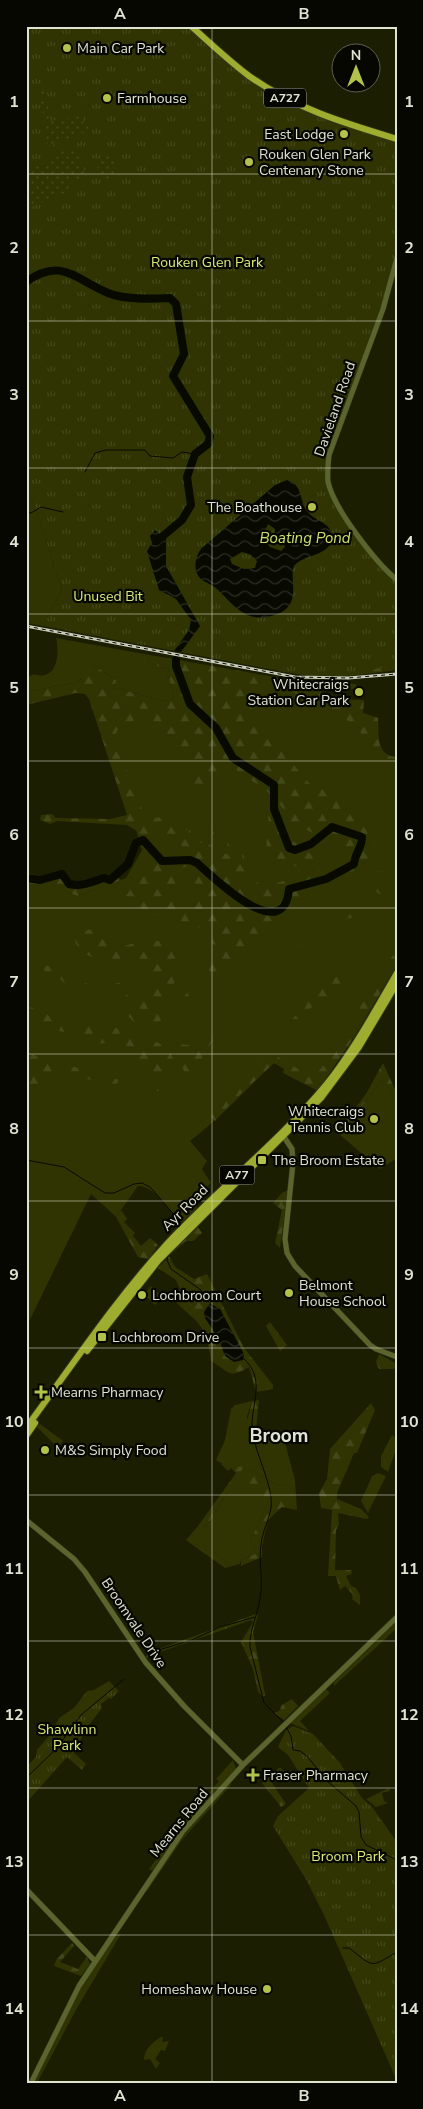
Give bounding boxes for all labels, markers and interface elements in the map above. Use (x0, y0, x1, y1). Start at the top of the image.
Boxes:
text: A (114, 3, 126, 25)
text: B (298, 3, 310, 25)
place label: Main Car Park (77, 39, 165, 58)
marker: Main Car Park (61, 42, 73, 54)
north arrow (330, 42, 380, 92)
text: N (351, 46, 361, 65)
place label: Farmhouse (117, 89, 187, 108)
road number: A727 (264, 89, 306, 108)
text: 1 (9, 91, 19, 113)
text: 1 (404, 91, 414, 113)
marker: Farmhouse (101, 92, 113, 104)
place label: East Lodge (264, 125, 334, 144)
marker: East Lodge (338, 128, 350, 140)
place label: Rouken Glen Park Centenary Stone (259, 145, 372, 180)
marker: Rouken Glen Park Centenary Stone (243, 156, 255, 168)
text: 2 (9, 237, 19, 259)
text: 2 (404, 237, 414, 259)
park label: Rouken Glen Park (151, 253, 264, 272)
street label: Davieland Road (310, 359, 360, 459)
text: 3 (9, 384, 19, 406)
text: 3 (404, 384, 414, 406)
place label: The Boathouse (207, 498, 302, 517)
marker: The Boathouse (306, 501, 318, 513)
water label: Boating Pond (259, 528, 351, 548)
text: 4 (9, 531, 19, 553)
text: 4 (404, 531, 414, 553)
park label: Unused Bit (73, 587, 143, 606)
place label: Whitecraigs Station Car Park (247, 675, 350, 710)
text: 5 (9, 677, 19, 699)
text: 5 (404, 677, 414, 699)
marker: Whitecraigs Station Car Park (353, 686, 365, 698)
text: 6 (9, 824, 19, 846)
text: 6 (404, 824, 414, 846)
text: 7 (9, 971, 19, 993)
text: 7 (404, 971, 414, 993)
place label: Whitecraigs Tennis Club (288, 1102, 364, 1137)
marker: Whitecraigs Tennis Club (368, 1113, 380, 1125)
text: 8 (9, 1118, 19, 1140)
text: 8 (404, 1118, 414, 1140)
place label: The Broom Estate (272, 1151, 384, 1170)
marker: The Broom Estate (256, 1154, 268, 1166)
road number: A77 (220, 1166, 254, 1184)
street label: Ayr Road (158, 1181, 212, 1235)
text: 9 (9, 1264, 19, 1286)
text: 9 (404, 1264, 414, 1286)
place label: Belmont House School (299, 1276, 387, 1311)
place label: Lochbroom Court (152, 1286, 261, 1305)
marker: Belmont House School (283, 1287, 295, 1299)
marker: Lochbroom Court (136, 1289, 148, 1301)
place label: Lochbroom Drive (112, 1328, 219, 1347)
marker: Lochbroom Drive (96, 1331, 108, 1343)
place label: Mearns Pharmacy (51, 1383, 164, 1402)
marker: Mearns Pharmacy (35, 1386, 47, 1398)
text: 10 (4, 1411, 24, 1433)
text: 10 (399, 1411, 419, 1433)
district label: Broom (250, 1423, 308, 1449)
place label: M&S Simply Food (55, 1441, 167, 1460)
marker: M&S Simply Food (39, 1444, 51, 1456)
text: 11 (4, 1558, 24, 1580)
text: 11 (399, 1558, 419, 1580)
street label: Broomvale Drive (97, 1574, 171, 1672)
text: 12 (4, 1704, 24, 1726)
text: 12 (399, 1704, 419, 1726)
park label: Shawlinn Park (38, 1720, 96, 1755)
place label: Fraser Pharmacy (263, 1766, 369, 1785)
marker: Fraser Pharmacy (247, 1769, 259, 1781)
street label: Mearns Road (146, 1785, 212, 1861)
park label: Broom Park (311, 1847, 386, 1866)
text: 13 (4, 1851, 24, 1873)
text: 13 (399, 1851, 419, 1873)
place label: Homeshaw House (141, 1980, 257, 1999)
marker: Homeshaw House (261, 1983, 273, 1995)
text: 14 (4, 1998, 24, 2020)
text: 14 (399, 1998, 419, 2020)
text: A (114, 2085, 126, 2107)
text: B (298, 2085, 310, 2107)

